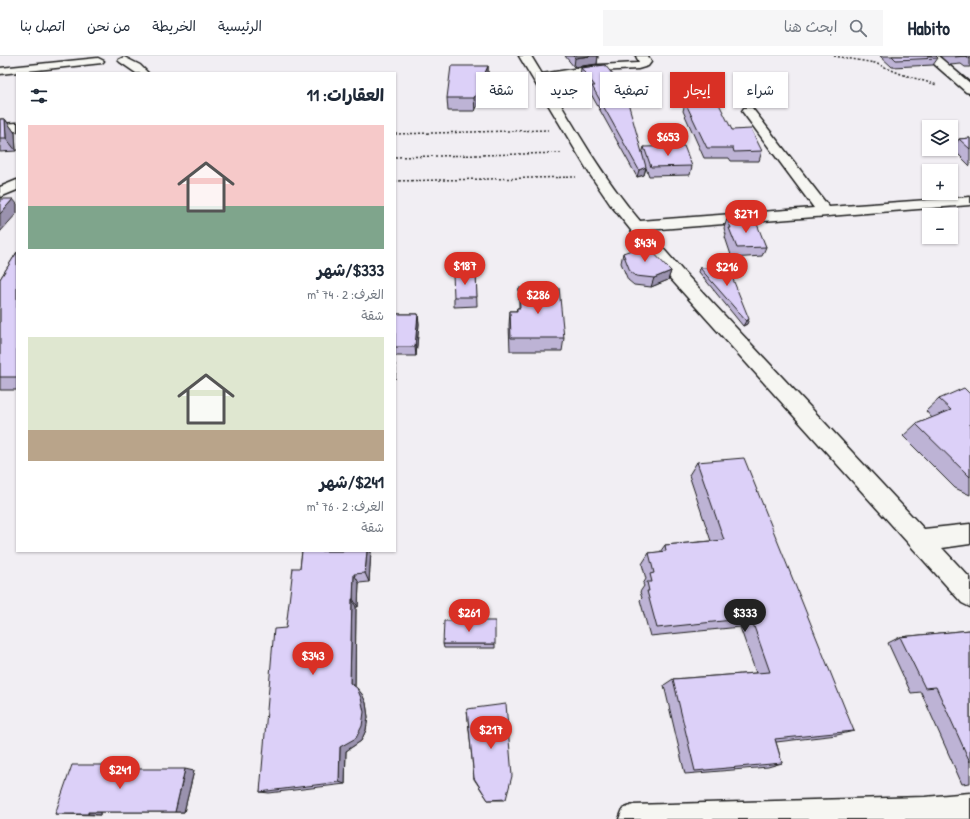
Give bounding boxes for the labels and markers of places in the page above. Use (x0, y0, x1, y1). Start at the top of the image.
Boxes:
pin: $653 (644, 123, 692, 157)
pin: $271 (722, 200, 770, 234)
pin: $434 (621, 229, 669, 263)
pin: $187 (441, 252, 489, 286)
pin: $216 (703, 253, 751, 287)
pin: $286 (514, 281, 562, 315)
pin: $261 (445, 599, 493, 633)
pin: $333 (721, 599, 769, 633)
pin: $343 (289, 642, 337, 676)
pin: $217 (467, 716, 515, 750)
pin: $241 (96, 756, 144, 790)

